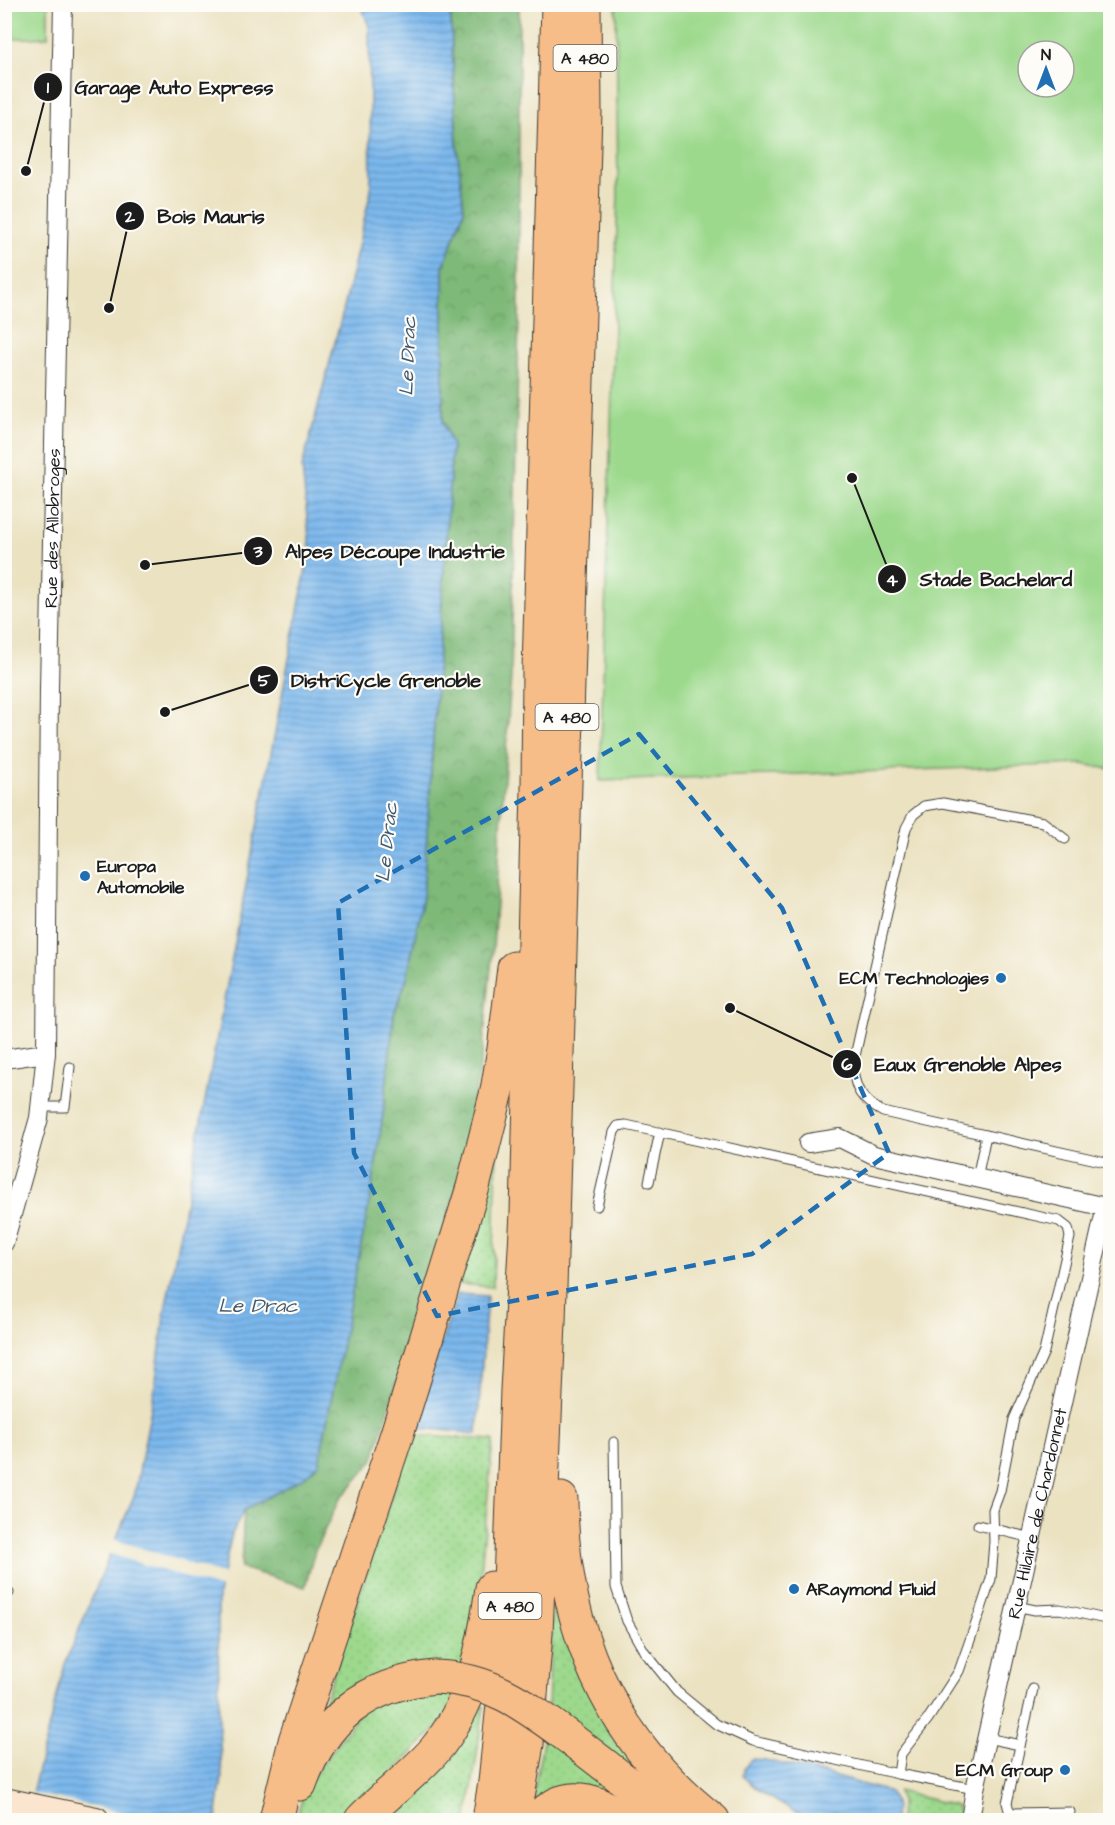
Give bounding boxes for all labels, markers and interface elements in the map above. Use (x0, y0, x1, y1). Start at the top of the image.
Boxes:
north arrow (1016, 39, 1076, 99)
text: N (1041, 44, 1051, 66)
road number: A 480 (554, 45, 616, 71)
callout: Garage Auto Express (33, 68, 286, 106)
text: Garage Auto Express (74, 74, 274, 103)
text: 1 (47, 75, 50, 100)
callout: Bois Mauris (115, 197, 276, 235)
text: Bois Mauris (157, 203, 265, 231)
text: 2 (124, 204, 136, 229)
water label: Le Drac (393, 315, 423, 396)
street label: Rue des Allobroges (39, 448, 68, 608)
callout: Alpes Découpe Industrie (243, 532, 517, 570)
text: Alpes Découpe Industrie (285, 538, 505, 566)
text: 3 (252, 539, 263, 564)
callout: Stade Bachelard (877, 560, 1084, 598)
text: Stade Bachelard (919, 566, 1073, 594)
text: 4 (886, 568, 899, 593)
callout: DistriCycle Grenoble (249, 661, 493, 699)
text: DistriCycle Grenoble (291, 667, 481, 696)
text: 5 (258, 668, 271, 693)
road number: A 480 (536, 704, 598, 730)
water label: Le Drac (369, 801, 405, 883)
place label: Europa Automobile (97, 854, 185, 900)
marker: Europa Automobile (78, 869, 92, 883)
place label: ECM Technologies (839, 966, 989, 992)
marker: ECM Technologies (994, 971, 1008, 985)
callout: Eaux Grenoble Alpes (832, 1045, 1074, 1083)
text: Eaux Grenoble Alpes (874, 1051, 1062, 1079)
text: 6 (841, 1052, 853, 1077)
water label: Le Drac (218, 1292, 298, 1320)
street label: Rue Hilaire de Chardonnet (1002, 1405, 1074, 1621)
place label: ARaymond Fluid (806, 1577, 936, 1603)
marker: ARaymond Fluid (787, 1582, 801, 1596)
road number: A 480 (478, 1593, 542, 1619)
place label: ECM Group (956, 1758, 1053, 1783)
marker: ECM Group (1058, 1763, 1072, 1777)

